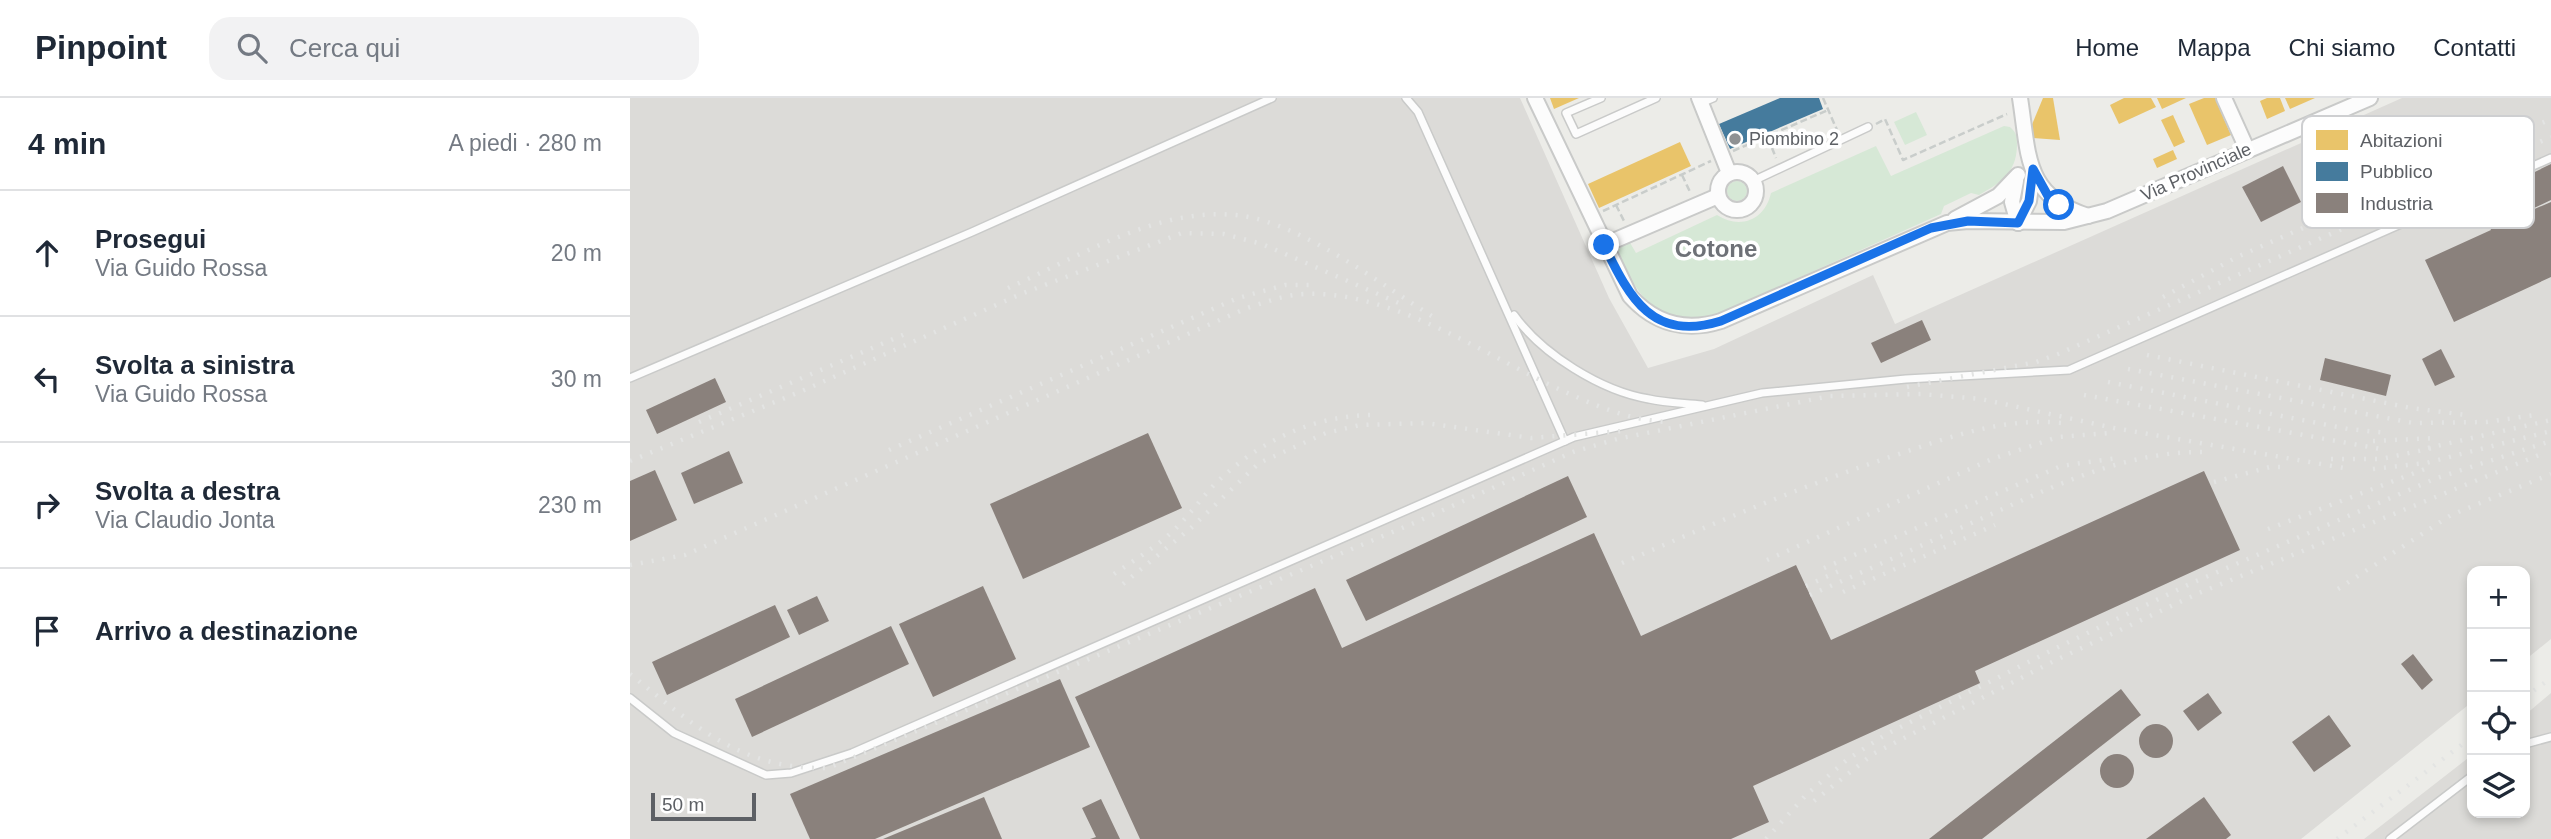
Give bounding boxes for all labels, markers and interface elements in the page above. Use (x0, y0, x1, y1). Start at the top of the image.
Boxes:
search box (209, 17, 699, 80)
text: Pinpoint (35, 29, 167, 66)
icon: search (233, 29, 271, 67)
text: Cerca qui (289, 33, 400, 63)
text: Home (2075, 34, 2139, 61)
text: Mappa (2177, 34, 2251, 61)
text: Chi siamo (2289, 34, 2395, 61)
text: Contatti (2433, 34, 2516, 61)
legend (2302, 116, 2534, 228)
text: 4 min (28, 127, 106, 160)
place label: Piombino 2 (1749, 129, 1839, 149)
text: A piedi · 280 m (449, 130, 602, 156)
text: Abitazioni (2360, 130, 2442, 151)
marker: Piombino 2 (1727, 131, 1743, 147)
street label: Via Provinciale (2138, 139, 2254, 205)
text: Pubblico (2360, 161, 2433, 182)
route start (2043, 189, 2074, 220)
text: Industria (2360, 193, 2433, 214)
text: Prosegui (95, 224, 206, 254)
route end (1588, 229, 1619, 260)
icon: ahead (28, 234, 66, 272)
district label: Cotone (1675, 235, 1757, 262)
text: 20 m (551, 240, 602, 266)
text: Via Guido Rossa (95, 255, 267, 281)
text: Svolta a sinistra (95, 350, 294, 380)
icon: left (28, 360, 66, 398)
text: 30 m (551, 366, 602, 392)
text: Via Guido Rossa (95, 381, 267, 407)
text: Svolta a destra (95, 476, 280, 506)
icon: right (28, 486, 66, 524)
text: 230 m (538, 492, 602, 518)
text: Via Claudio Jonta (95, 507, 275, 533)
map controls (2467, 566, 2530, 818)
button: + (2467, 566, 2530, 629)
icon: arrive (28, 612, 66, 650)
text: Arrivo a destinazione (95, 616, 358, 646)
button: − (2467, 629, 2530, 692)
button: locate (2467, 692, 2530, 755)
button: layers (2467, 755, 2530, 818)
scale bar (651, 790, 756, 822)
text: 50 m (662, 794, 704, 815)

